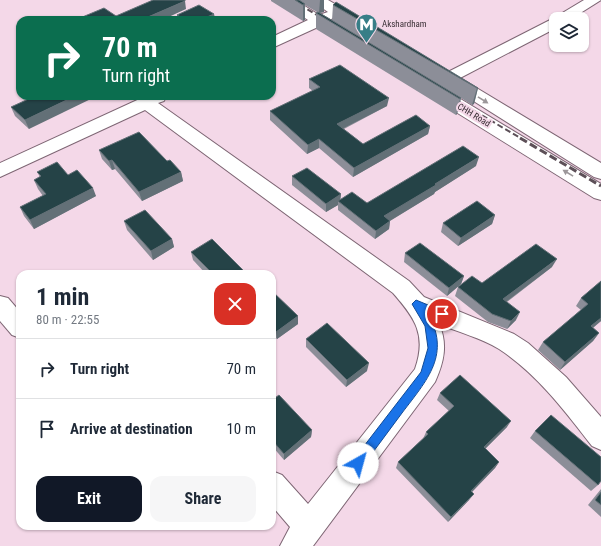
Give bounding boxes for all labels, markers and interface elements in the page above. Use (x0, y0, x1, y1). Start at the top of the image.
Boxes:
metro station icon: Akshardham (354, 11, 380, 44)
map controls (549, 12, 589, 52)
button: layers (549, 12, 589, 52)
place label: Akshardham (382, 19, 427, 29)
text: 70 m (102, 31, 158, 64)
icon: right (36, 32, 88, 84)
text: Turn right (102, 65, 170, 86)
one-way arrow (478, 96, 489, 103)
street label: CHH Road (456, 101, 492, 129)
one-way arrow (562, 169, 574, 176)
text: 1 min (36, 283, 89, 311)
button: close (214, 283, 256, 325)
pin (425, 297, 459, 331)
icon: arrive (431, 303, 453, 325)
text: 80 m · 22:55 (36, 312, 99, 327)
icon: right (36, 358, 58, 380)
text: Turn right (70, 360, 129, 378)
text: 70 m (226, 360, 256, 378)
icon: arrive (36, 418, 58, 440)
text: Arrive at destination (70, 420, 193, 438)
text: 10 m (226, 420, 256, 438)
position arrow (337, 442, 379, 484)
button: Exit (36, 476, 142, 522)
button: Share (150, 476, 256, 522)

